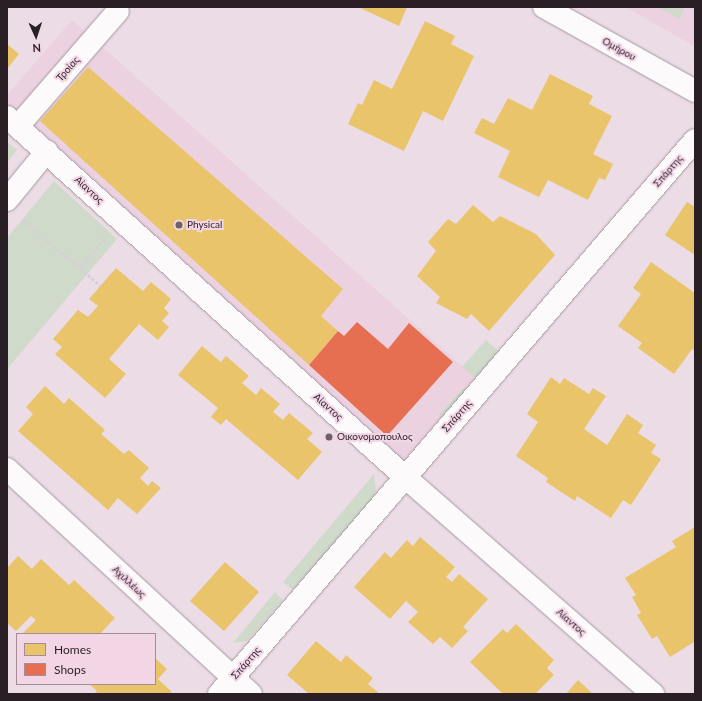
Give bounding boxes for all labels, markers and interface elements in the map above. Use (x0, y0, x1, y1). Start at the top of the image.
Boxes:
north arrow (16, 16, 56, 56)
street label: Ομήρου (600, 35, 638, 63)
text: N (32, 42, 41, 55)
street label: Τροίας (54, 54, 82, 84)
street label: Σπάρτης (651, 153, 685, 189)
street label: Αίαντος (72, 174, 106, 206)
place label: Physical (187, 219, 222, 231)
marker: Physical (174, 220, 184, 230)
street label: Αίαντος (311, 391, 345, 423)
street label: Σπάρτης (440, 398, 474, 434)
place label: Οικονομοπουλος (337, 431, 413, 443)
marker: Οικονομοπουλος (324, 432, 334, 442)
street label: Αχιλλέως (110, 563, 148, 601)
street label: Αίαντος (554, 606, 588, 638)
legend (16, 633, 156, 685)
text: Homes (54, 642, 91, 657)
street label: Σπάρτης (229, 645, 263, 681)
text: Shops (54, 662, 86, 677)

